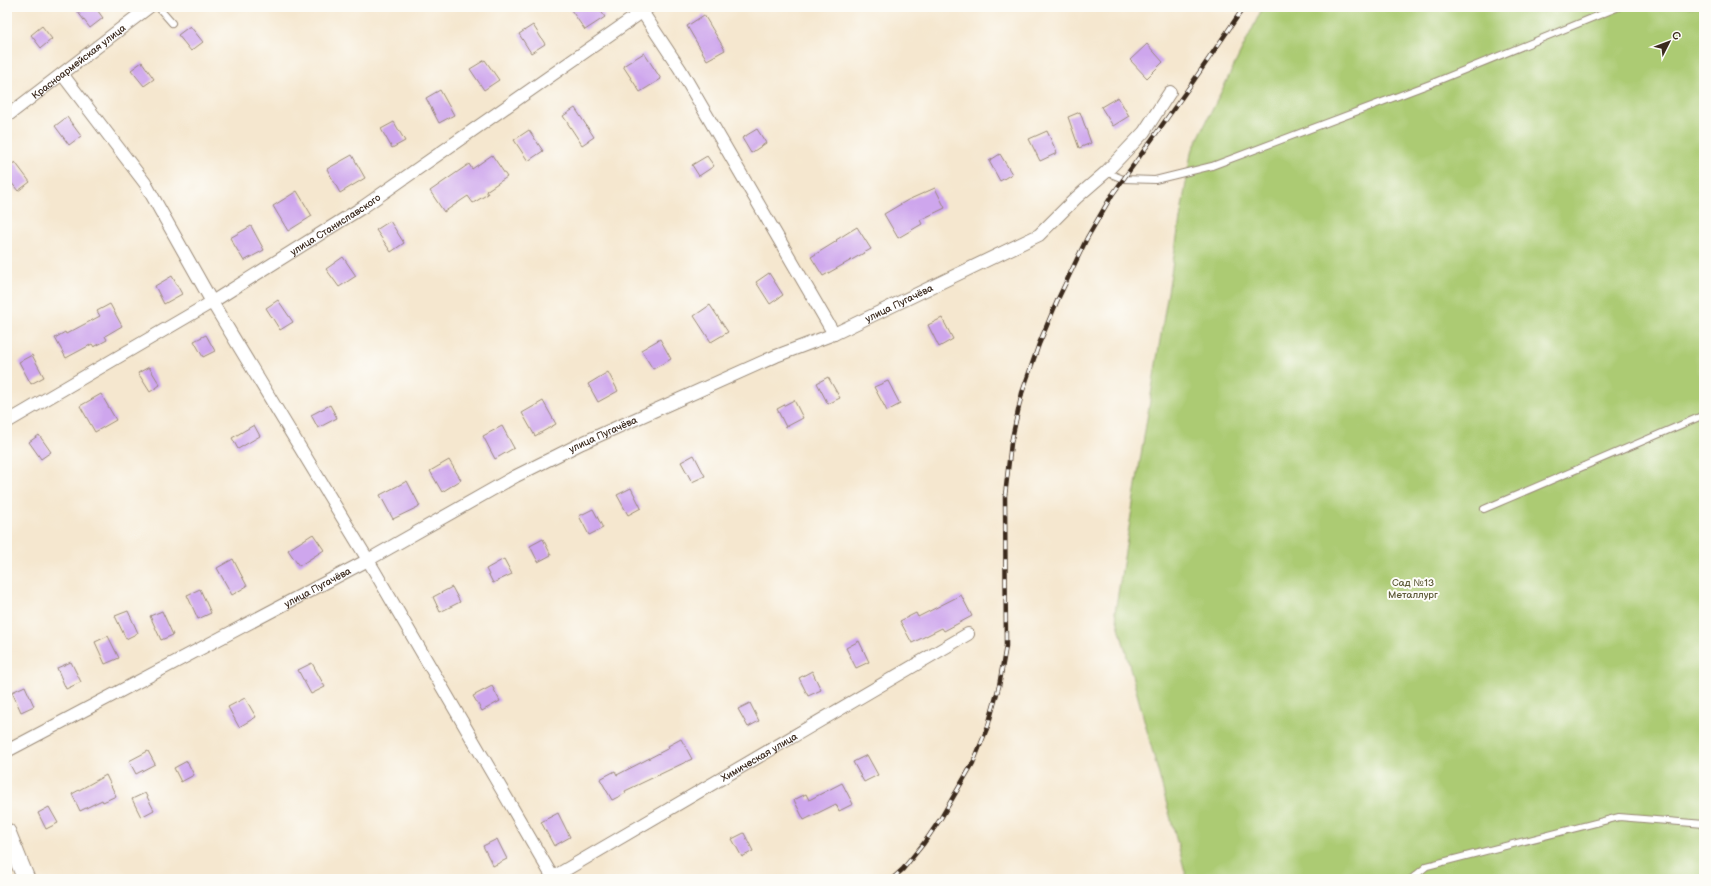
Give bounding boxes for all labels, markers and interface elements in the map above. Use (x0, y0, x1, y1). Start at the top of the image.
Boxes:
street label: Красноармейская улица (30, 22, 128, 102)
north arrow (1649, 22, 1689, 62)
text: С (1669, 28, 1684, 43)
street label: улица Станиславского (288, 192, 383, 258)
street label: улица Пугачёва (863, 282, 935, 325)
street label: улица Пугачёва (567, 414, 639, 456)
street label: улица Пугачёва (282, 565, 353, 610)
park label: Сад №13 Металлург (1388, 577, 1438, 601)
street label: Химическая улица (719, 730, 800, 785)

